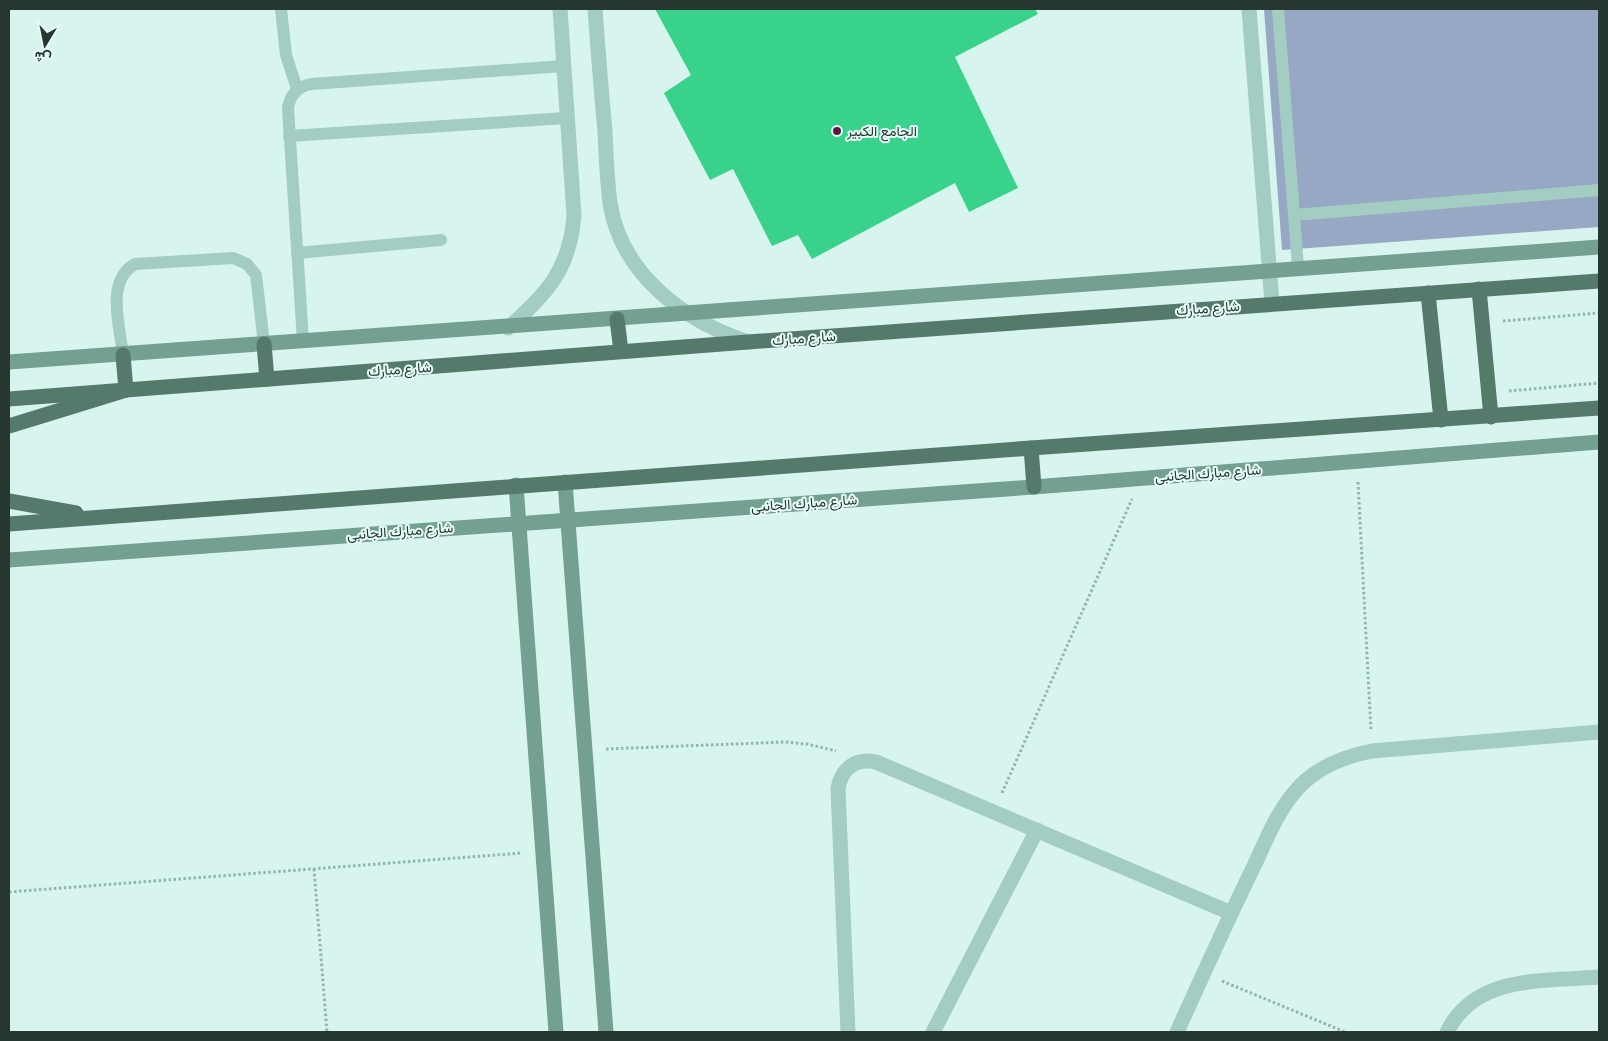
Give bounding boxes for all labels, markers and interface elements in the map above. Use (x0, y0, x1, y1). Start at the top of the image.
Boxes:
north arrow (20, 20, 70, 70)
text: ش (33, 47, 53, 68)
place label: الجامع الكبير (846, 122, 917, 142)
marker: الجامع الكبير (831, 125, 843, 137)
street label: شارع مبارك (1176, 297, 1241, 321)
street label: شارع مبارك (772, 327, 837, 351)
street label: شارع مبارك (368, 358, 433, 382)
street label: شارع مبارك الجانبى (1154, 460, 1262, 488)
street label: شارع مبارك الجانبى (750, 490, 858, 518)
street label: شارع مبارك الجانبى (346, 518, 454, 546)

